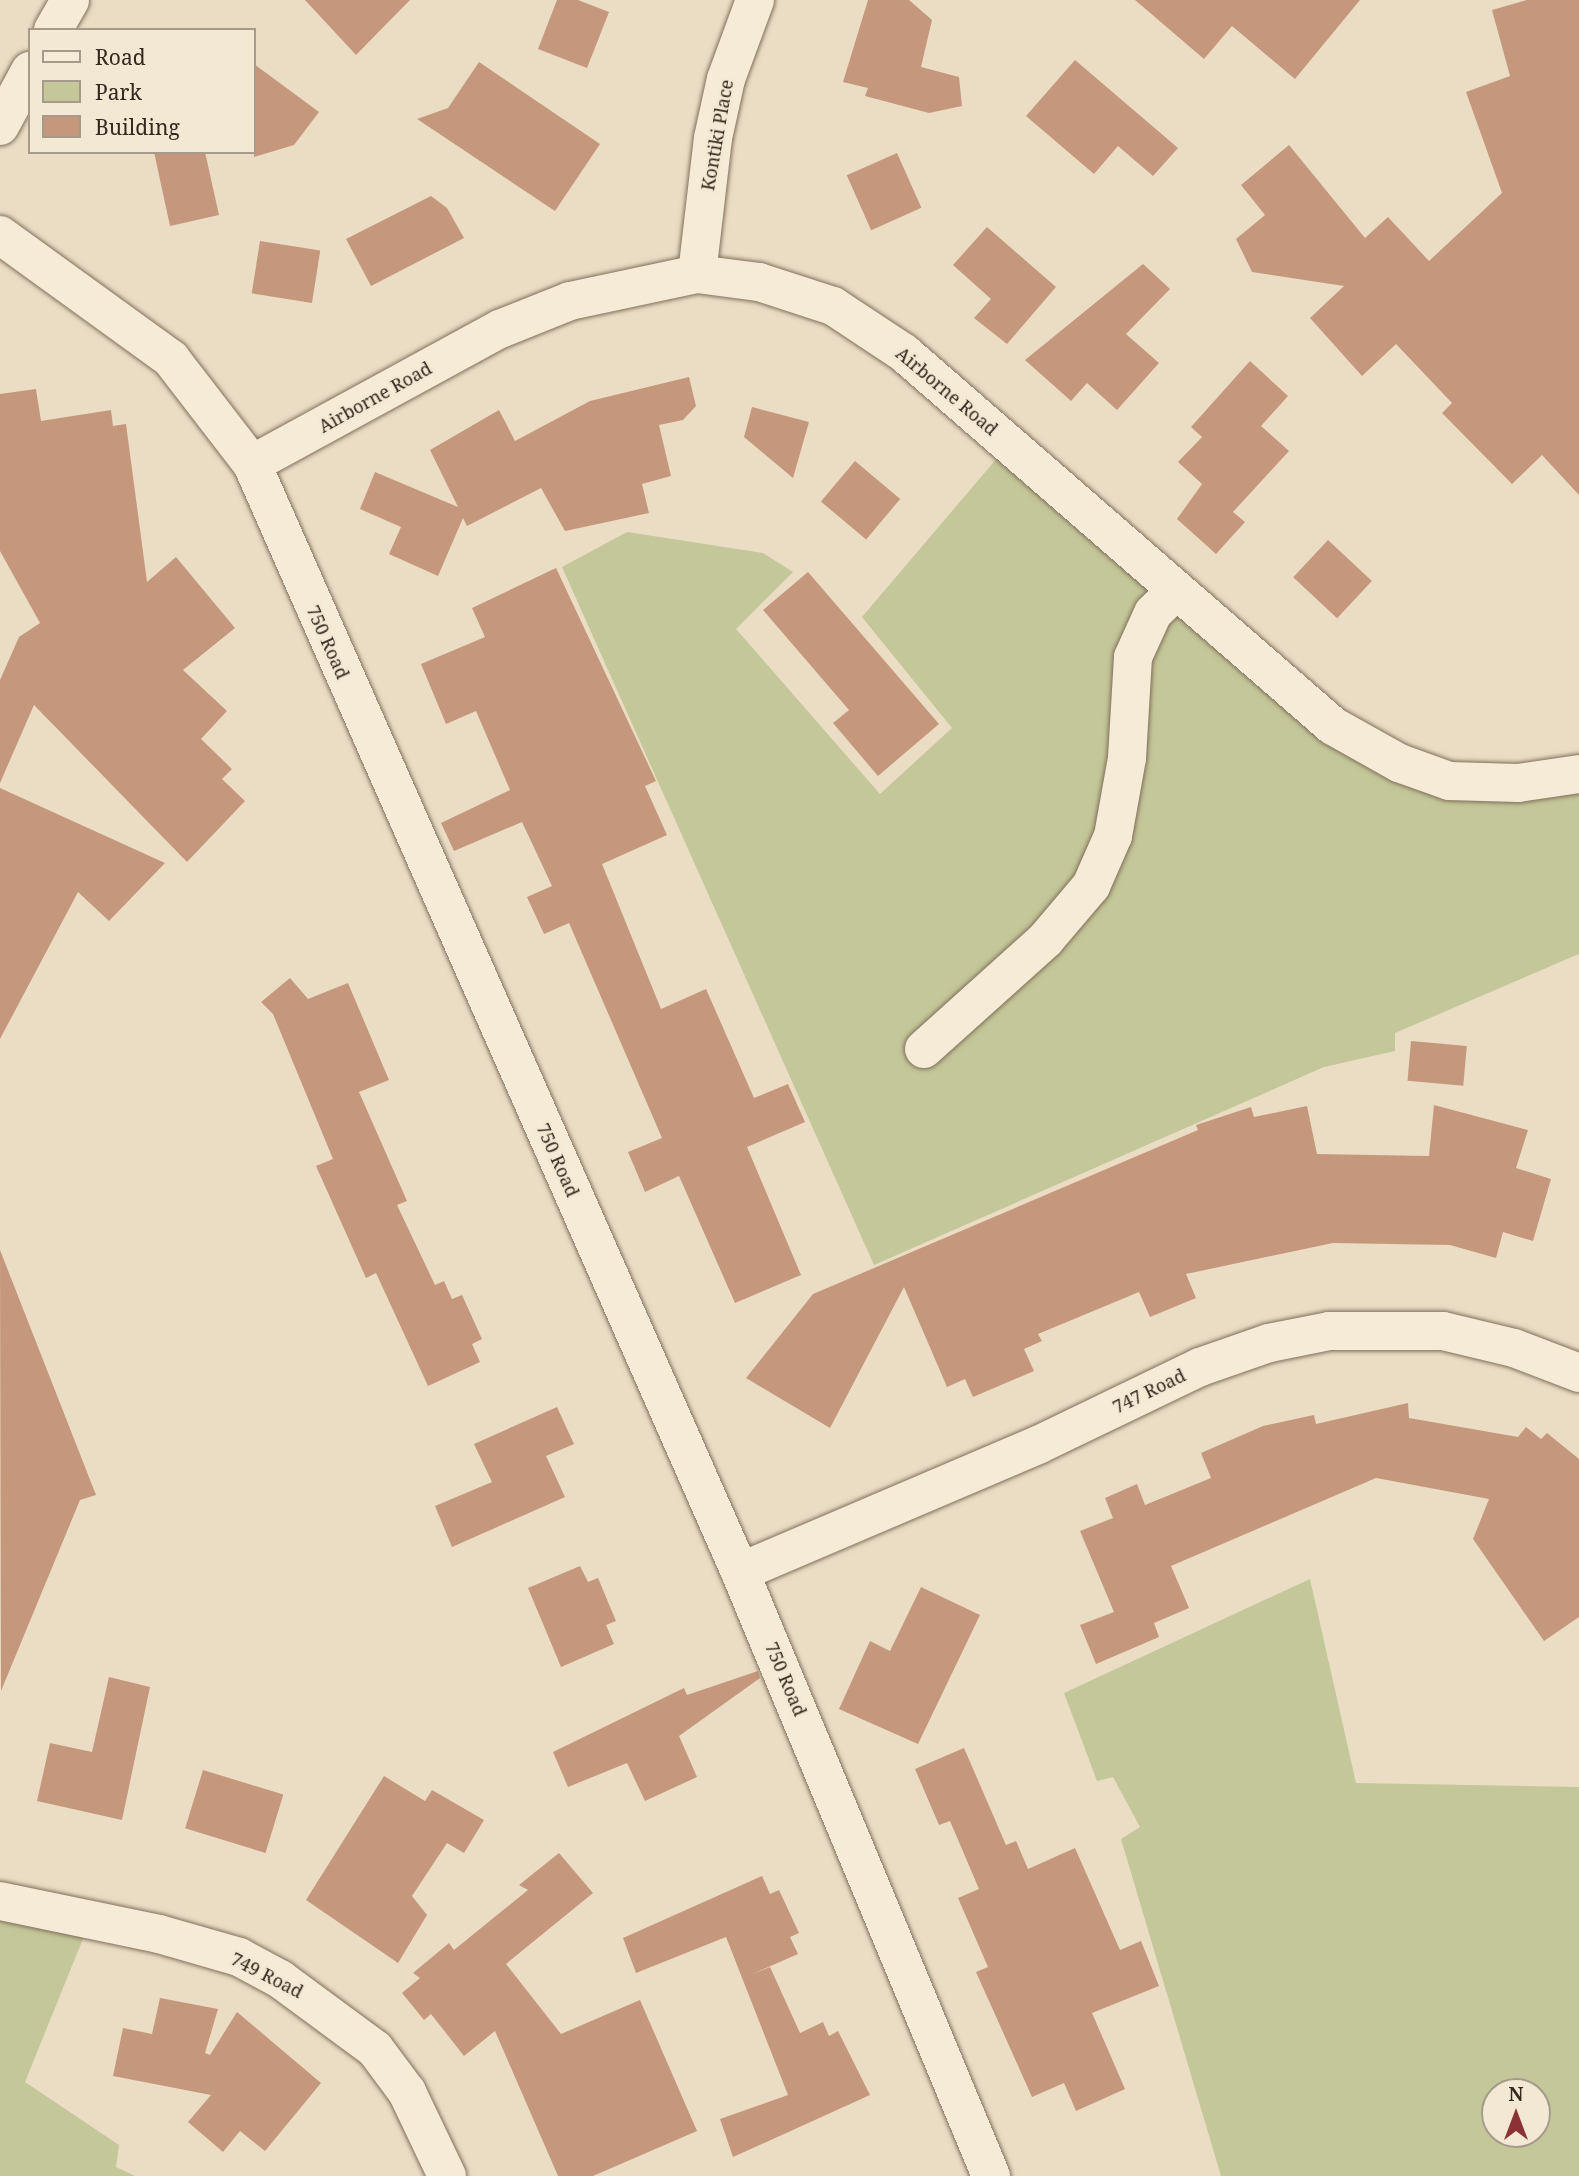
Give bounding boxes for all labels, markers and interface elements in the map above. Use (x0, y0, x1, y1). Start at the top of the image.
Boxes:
legend (28, 28, 256, 154)
text: Road (95, 43, 146, 71)
text: Park (95, 78, 142, 106)
street label: Kontiki Place (697, 78, 737, 192)
text: Building (95, 113, 180, 141)
street label: Airborne Road (892, 342, 1002, 440)
street label: Airborne Road (315, 357, 435, 437)
street label: 750 Road (302, 602, 354, 682)
street label: 750 Road (532, 1120, 584, 1200)
street label: 747 Road (1109, 1364, 1189, 1418)
street label: 750 Road (761, 1639, 811, 1719)
street label: 749 Road (227, 1948, 307, 2002)
north arrow (1481, 2078, 1551, 2148)
text: N (1509, 2081, 1523, 2107)

